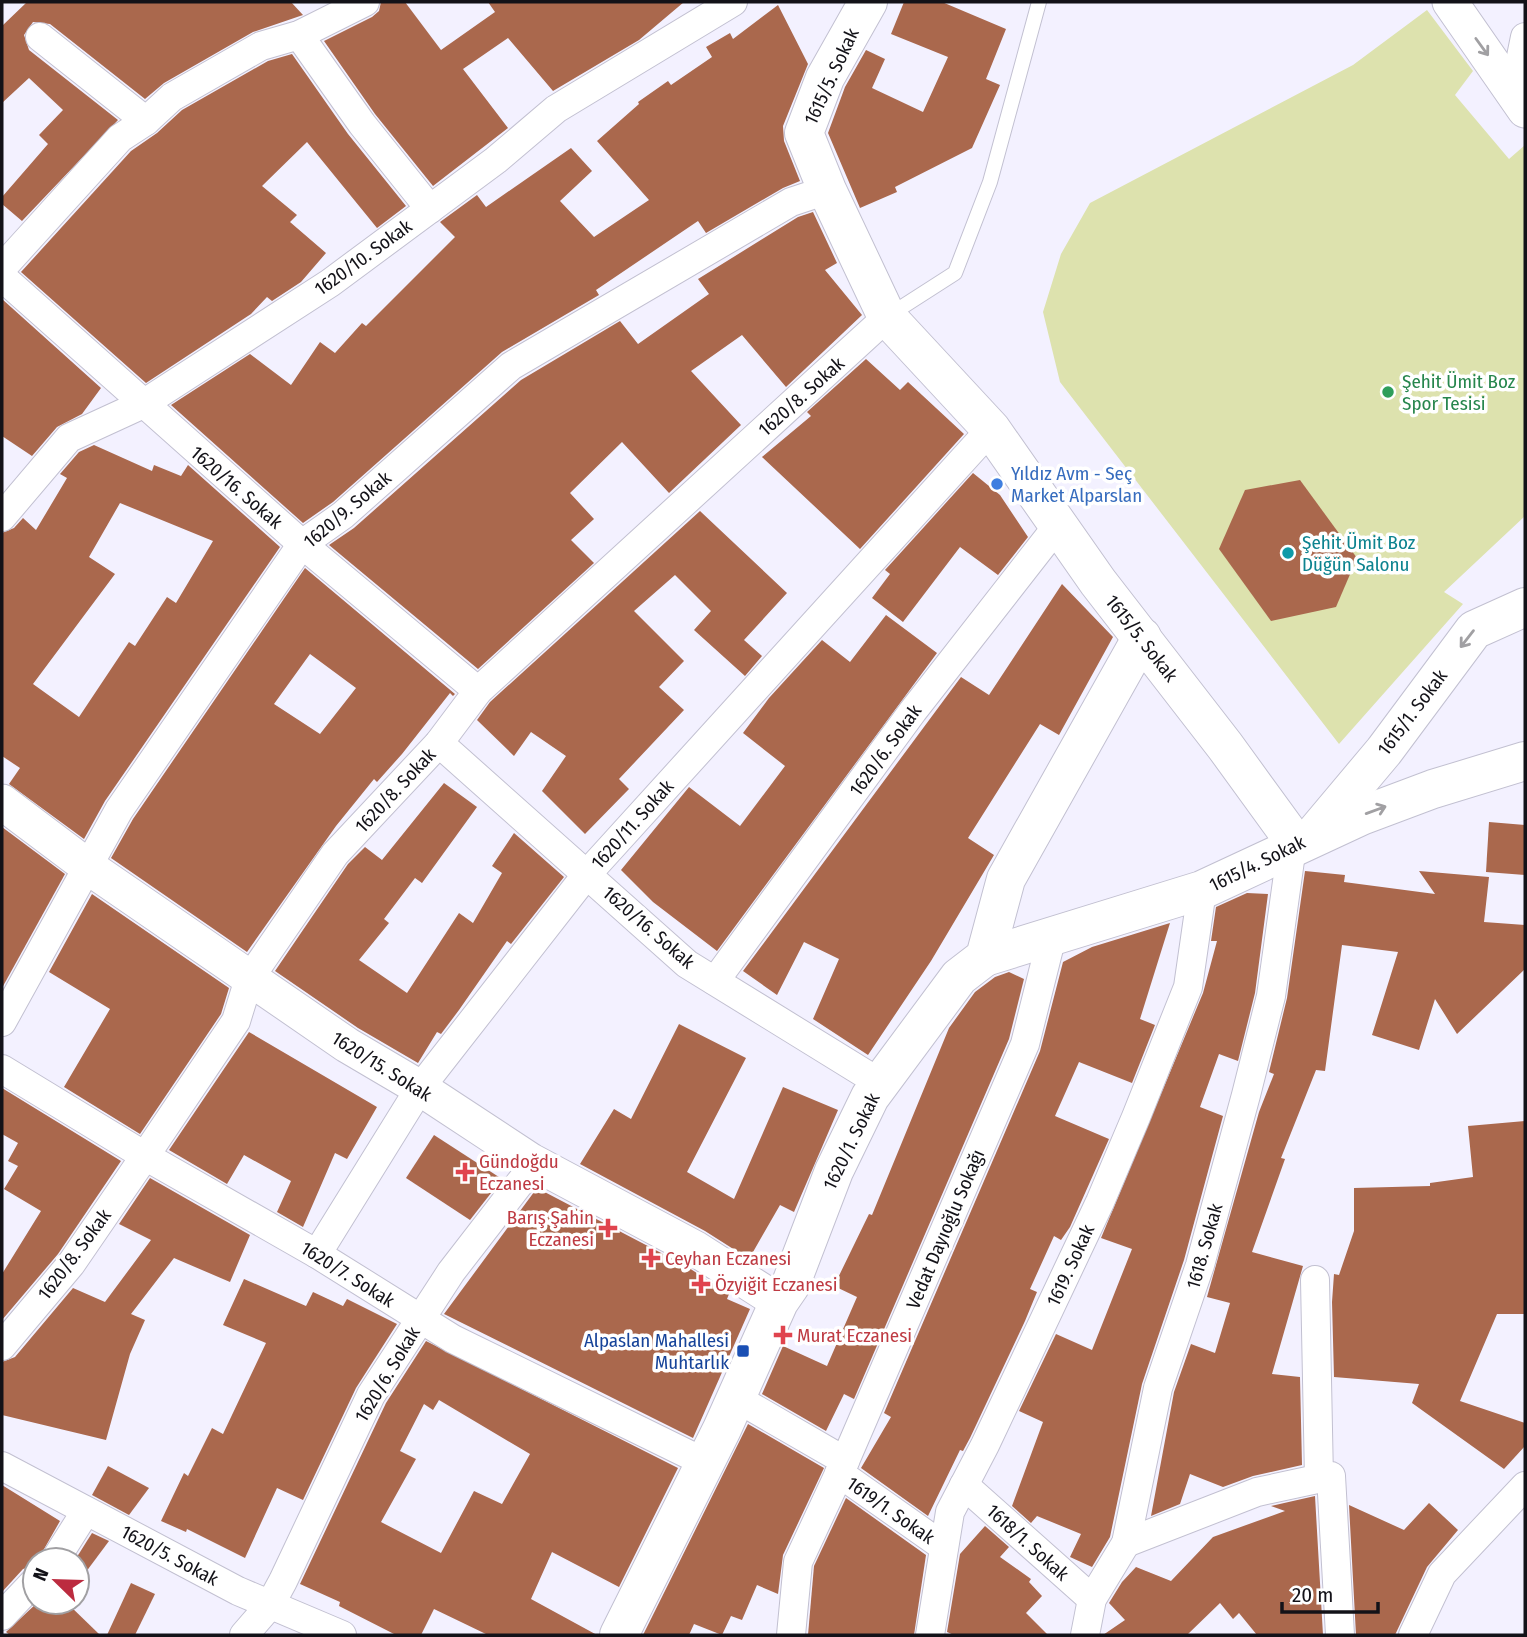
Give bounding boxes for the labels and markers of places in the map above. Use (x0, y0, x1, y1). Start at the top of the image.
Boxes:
place label: Şehit Ümit Boz Spor Tesisi (1402, 370, 1516, 415)
marker: Şehit Ümit Boz Spor Tesisi (1380, 384, 1396, 400)
place label: Yıldız Avm - Seç Market Alparslan (1011, 462, 1142, 507)
marker: Yıldız Avm - Seç Market Alparslan (989, 476, 1005, 492)
place label: Şehit Ümit Boz Düğün Salonu (1302, 531, 1416, 576)
marker: Şehit Ümit Boz Düğün Salonu (1280, 545, 1296, 561)
place label: Gündoğdu Eczanesi (479, 1150, 559, 1195)
marker: Gündoğdu Eczanesi (457, 1164, 473, 1180)
place label: Barış Şahin Eczanesi (507, 1206, 594, 1251)
marker: Barış Şahin Eczanesi (600, 1220, 616, 1236)
place label: Ceyhan Eczanesi (665, 1247, 791, 1270)
marker: Ceyhan Eczanesi (643, 1250, 659, 1266)
place label: Özyiğit Eczanesi (715, 1273, 837, 1296)
marker: Özyiğit Eczanesi (693, 1276, 709, 1292)
place label: Murat Eczanesi (797, 1324, 912, 1347)
marker: Murat Eczanesi (775, 1327, 791, 1343)
place label: Alpaslan Mahallesi Muhtarlık (584, 1329, 729, 1374)
marker: Alpaslan Mahallesi Muhtarlık (735, 1343, 751, 1359)

